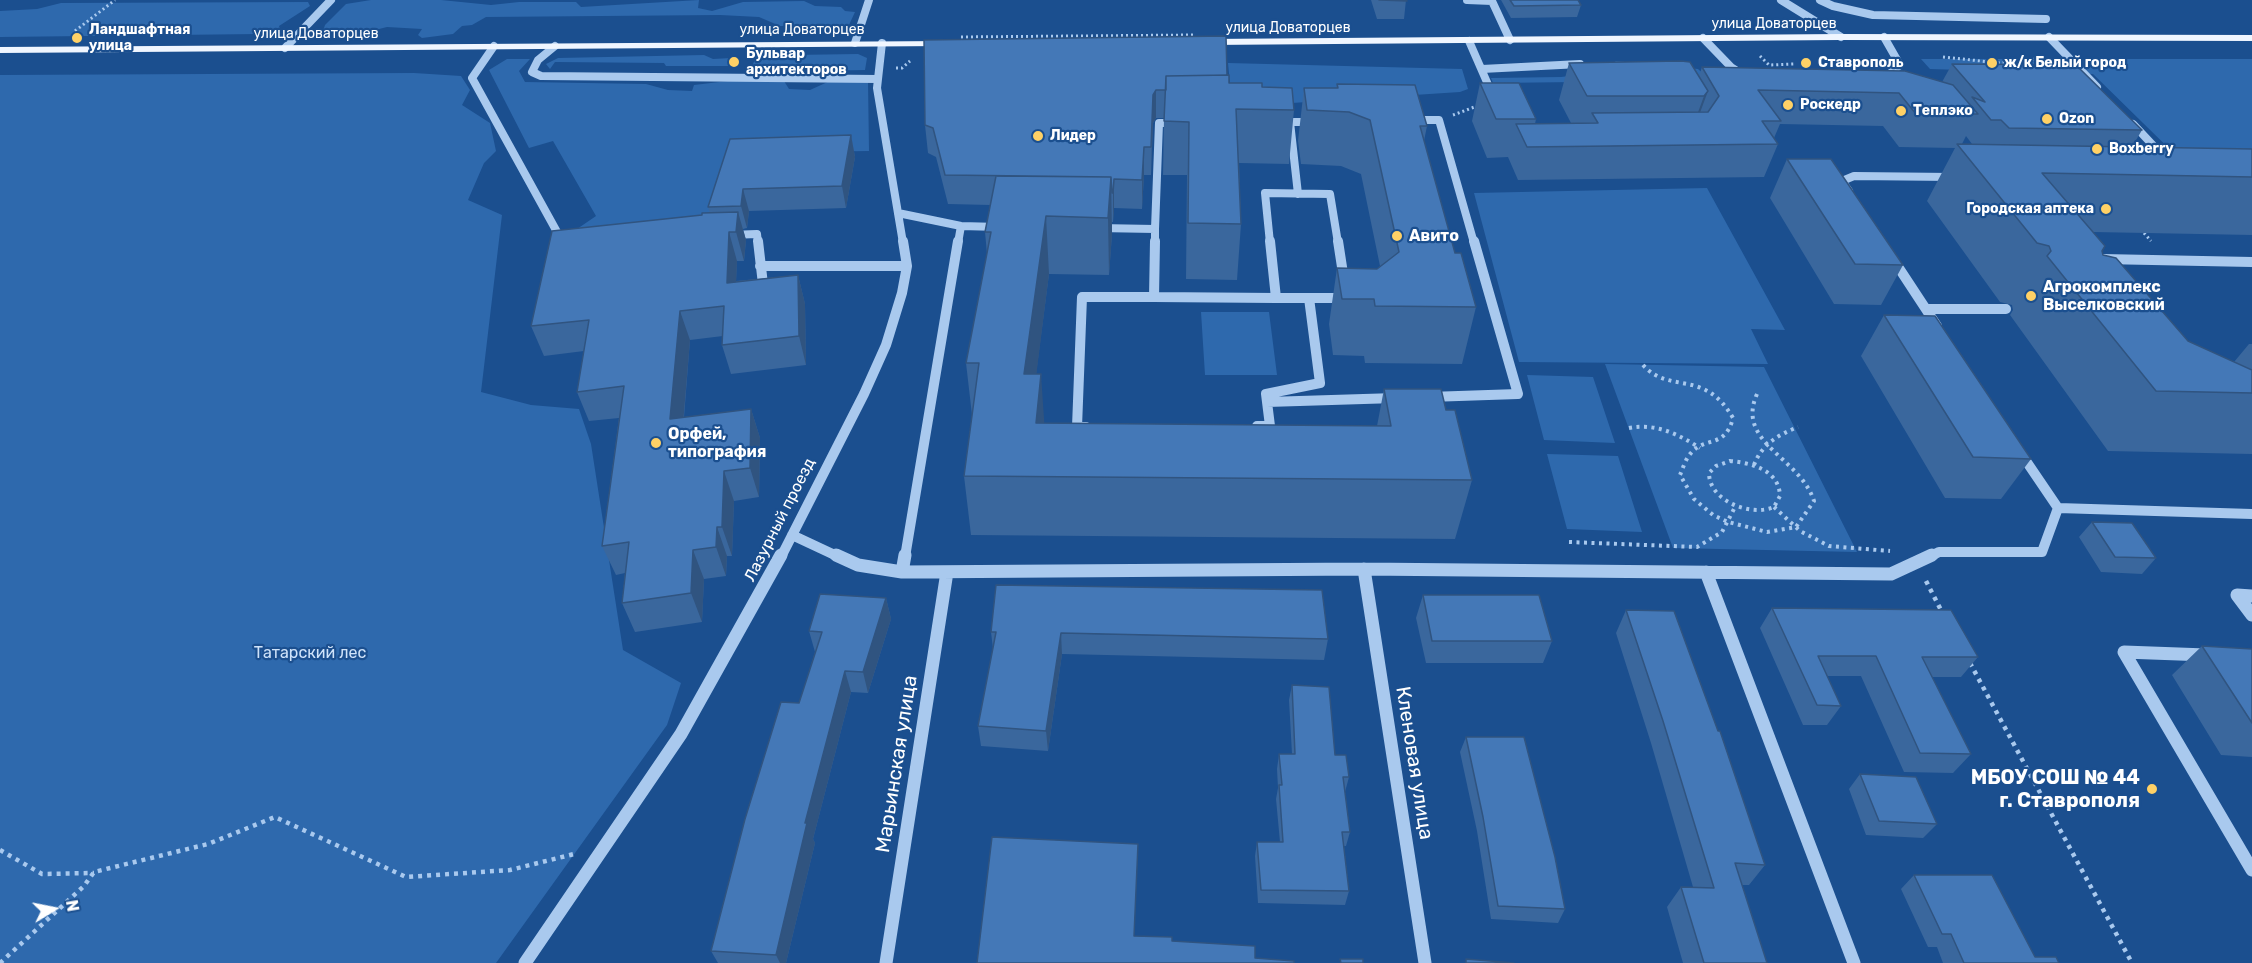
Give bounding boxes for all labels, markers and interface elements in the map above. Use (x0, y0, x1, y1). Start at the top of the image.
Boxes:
street label: улица Доваторцев (1711, 16, 1837, 32)
street label: улица Доваторцев (1225, 20, 1351, 36)
place label: Ландшафтная улица (89, 22, 191, 54)
street label: улица Доваторцев (739, 22, 865, 38)
street label: улица Доваторцев (253, 26, 379, 42)
marker: Ландшафтная улица (70, 31, 84, 45)
place label: Бульвар архитекторов (746, 46, 847, 78)
marker: Бульвар архитекторов (727, 55, 741, 69)
place label: Ставрополь (1818, 55, 1903, 71)
place label: ж/к Белый город (2004, 55, 2126, 71)
marker: Ставрополь (1799, 56, 1813, 70)
marker: ж/к Белый город (1985, 56, 1999, 70)
place label: Роскедр (1800, 97, 1861, 113)
marker: Роскедр (1781, 98, 1795, 112)
place label: Теплэко (1913, 103, 1973, 119)
marker: Теплэко (1894, 104, 1908, 118)
place label: Ozon (2059, 111, 2094, 127)
marker: Ozon (2040, 112, 2054, 126)
place label: Лидер (1050, 128, 1096, 144)
marker: Лидер (1031, 129, 1045, 143)
place label: Boxberry (2109, 141, 2174, 157)
marker: Boxberry (2090, 142, 2104, 156)
place label: Городская аптека (1966, 201, 2094, 217)
marker: Городская аптека (2099, 202, 2113, 216)
place label: Авито (1409, 226, 1459, 246)
marker: Авито (1390, 229, 1404, 243)
place label: Агрокомплекс Выселковский (2043, 277, 2165, 315)
marker: Агрокомплекс Выселковский (2024, 289, 2038, 303)
place label: Орфей, типография (668, 424, 766, 462)
marker: Орфей, типография (649, 436, 663, 450)
street label: Лазурный проезд (741, 455, 819, 585)
park label: Татарский лес (254, 643, 366, 663)
street label: Марьинская улица (871, 674, 923, 854)
street label: Кленовая улица (1390, 685, 1438, 841)
place label: МБОУ СОШ № 44 г. Ставрополя (1971, 766, 2140, 813)
marker: МБОУ СОШ № 44 г. Ставрополя (2145, 782, 2159, 796)
north arrow (24, 879, 84, 939)
text: N (62, 898, 83, 913)

